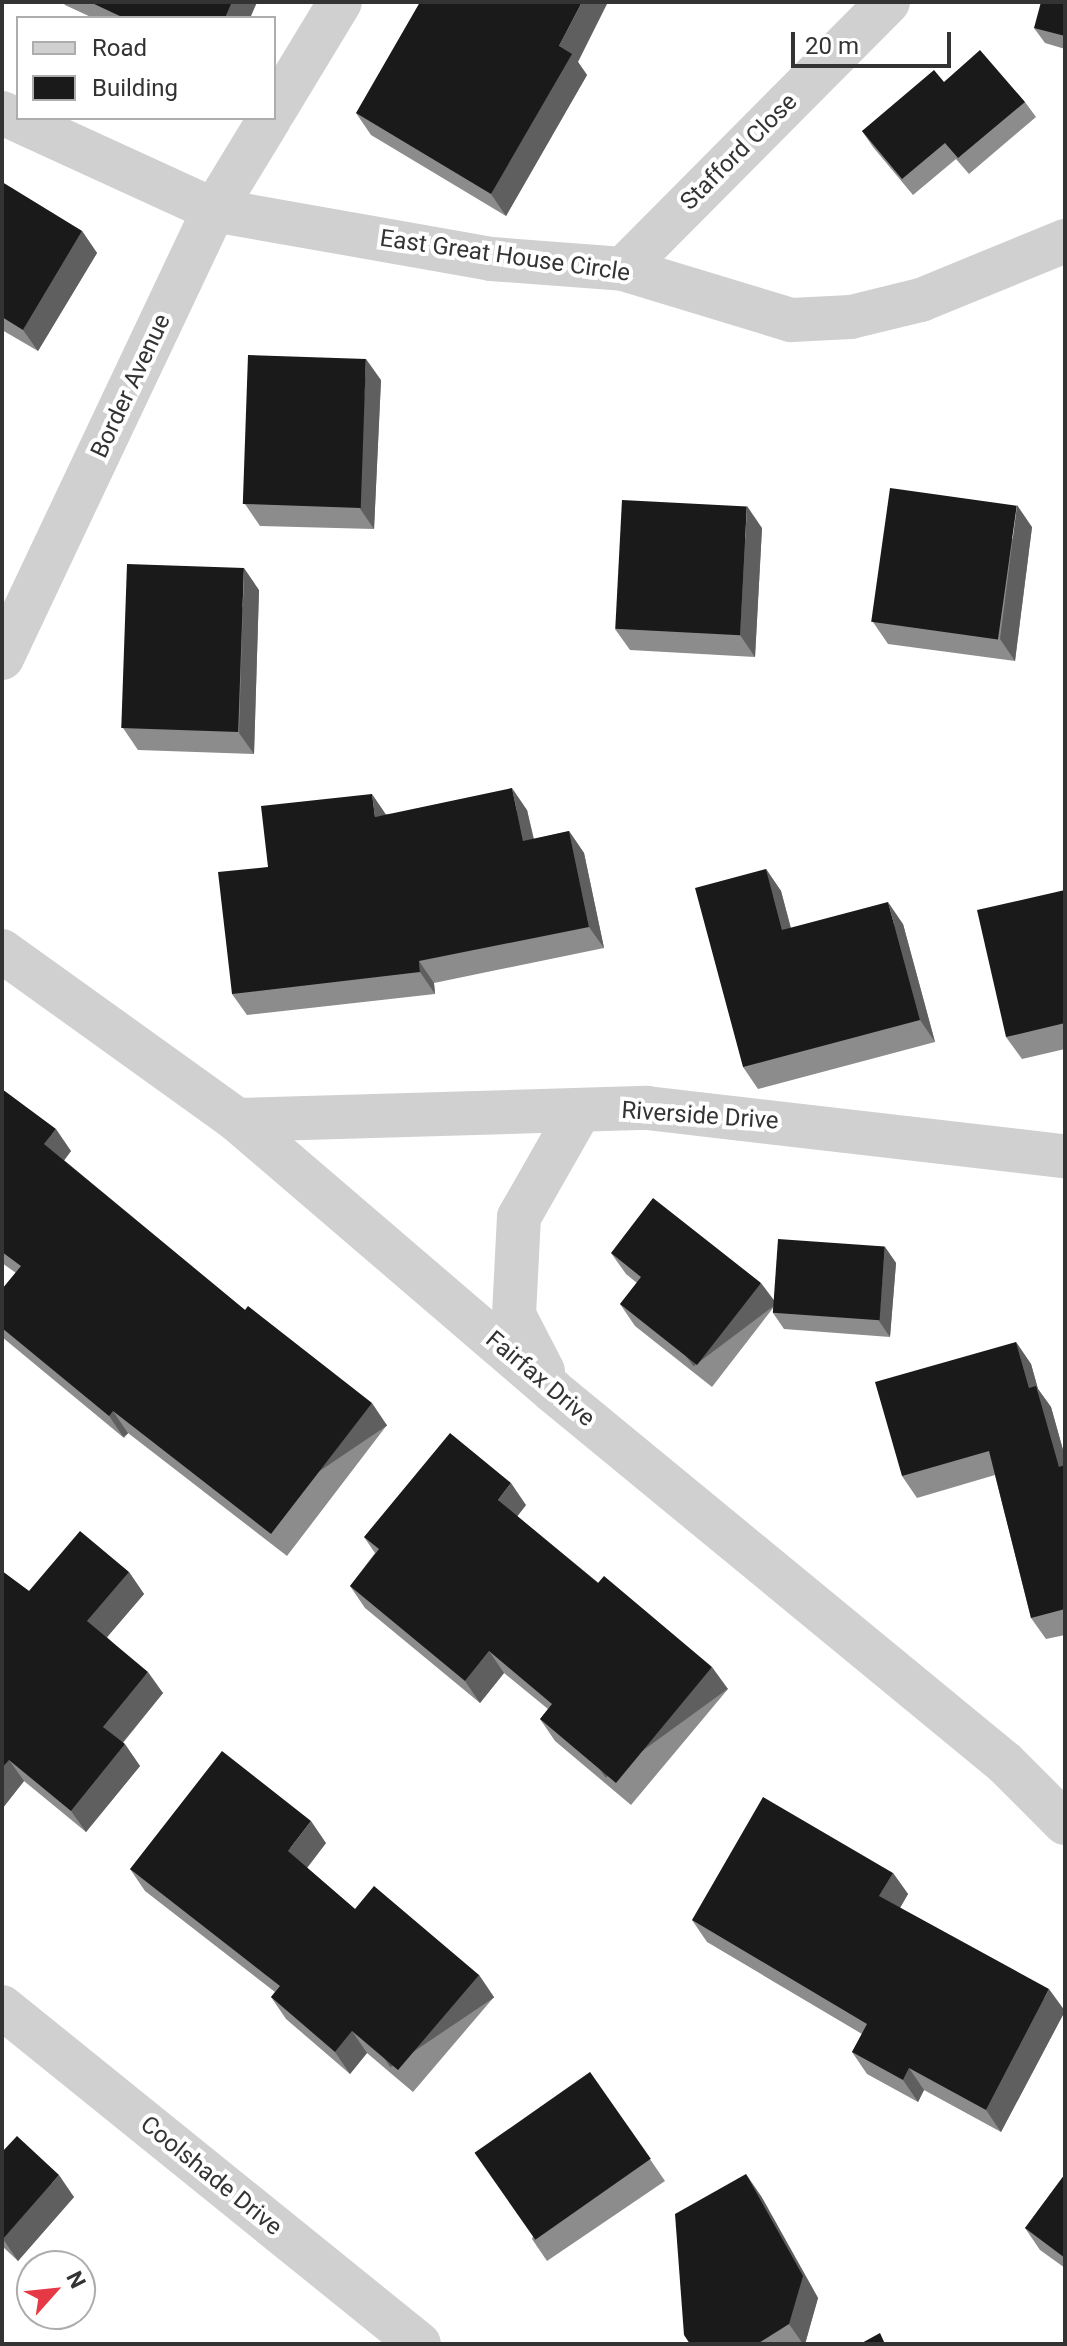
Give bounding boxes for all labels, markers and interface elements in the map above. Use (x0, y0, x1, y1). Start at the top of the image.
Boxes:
legend (16, 16, 276, 120)
scale bar (795, 16, 955, 66)
text: 20 m (805, 32, 859, 60)
text: Road (92, 34, 147, 62)
text: Building (92, 74, 178, 102)
street label: Stafford Close (675, 88, 803, 216)
street label: East Great House Circle (378, 224, 632, 288)
street label: Border Avenue (85, 310, 177, 462)
street label: Riverside Drive (621, 1096, 779, 1136)
street label: Fairfax Drive (480, 1325, 600, 1433)
street label: Coolshade Drive (134, 2110, 288, 2242)
north arrow (16, 2250, 96, 2330)
text: N (61, 2267, 91, 2292)

